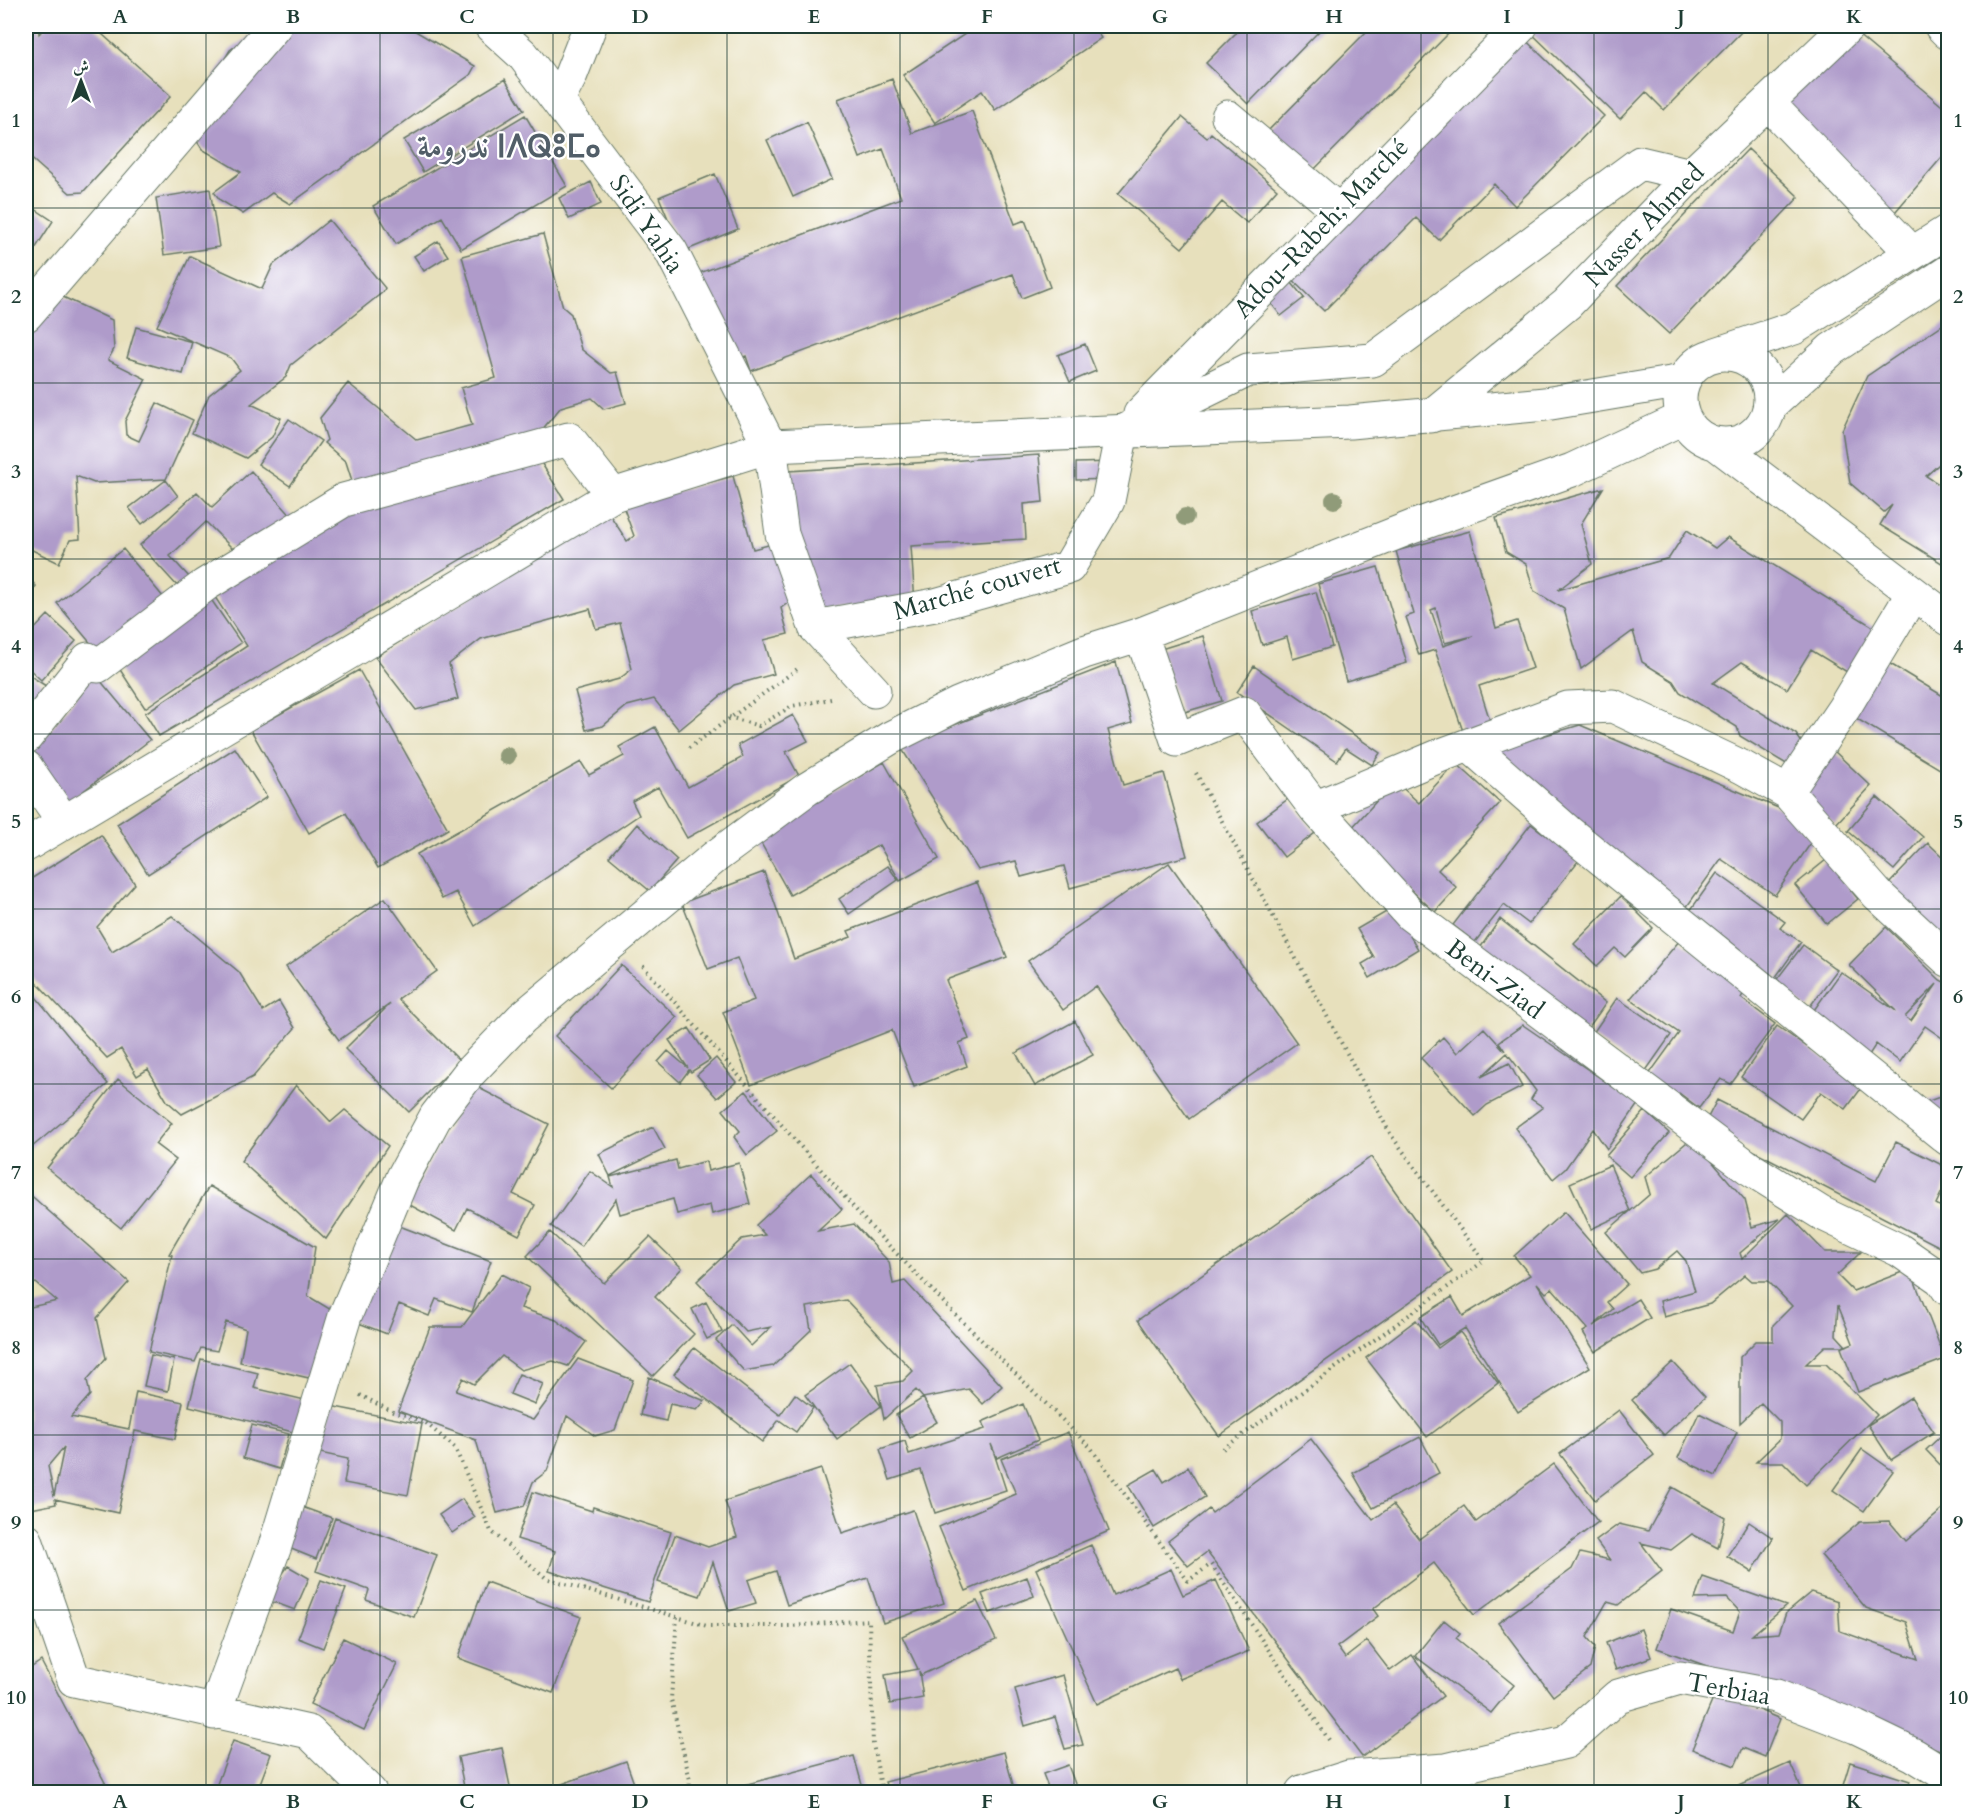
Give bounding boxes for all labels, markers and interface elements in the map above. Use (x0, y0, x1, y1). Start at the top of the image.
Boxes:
text: A (112, 3, 128, 30)
text: B (286, 3, 300, 30)
text: C (459, 3, 475, 30)
text: D (631, 3, 649, 30)
text: E (808, 3, 820, 30)
text: F (981, 3, 993, 30)
text: G (1152, 3, 1168, 30)
text: H (1325, 3, 1343, 30)
text: I (1503, 3, 1511, 30)
text: J (1674, 3, 1685, 30)
text: K (1846, 3, 1863, 30)
north arrow (51, 51, 111, 111)
text: ش (73, 56, 89, 78)
text: 1 (11, 107, 21, 134)
text: 1 (1953, 107, 1963, 134)
district label: ندرومة ⵏⴷⵕⵓⵎⴰ (417, 125, 601, 169)
street label: Adou-Rabeh; Marché (1226, 130, 1416, 326)
street label: Nasser Ahmed (1576, 155, 1712, 295)
street label: Sidi Yahia (601, 168, 693, 280)
text: 2 (11, 283, 21, 310)
text: 2 (1953, 283, 1963, 310)
text: 3 (11, 458, 21, 485)
text: 3 (1953, 458, 1963, 485)
street label: Marché couvert (889, 547, 1065, 629)
text: 4 (11, 633, 21, 660)
text: 4 (1953, 633, 1963, 660)
text: 5 (11, 808, 21, 835)
text: 5 (1953, 808, 1963, 835)
street label: Beni-Ziad (1439, 931, 1551, 1027)
text: 6 (11, 983, 21, 1010)
text: 6 (1953, 983, 1963, 1010)
text: 7 (11, 1159, 21, 1186)
text: 7 (1953, 1159, 1963, 1186)
text: 8 (11, 1334, 21, 1361)
text: 8 (1953, 1334, 1963, 1361)
text: 9 (11, 1509, 21, 1536)
text: 9 (1953, 1509, 1963, 1536)
street label: Terbiaa (1685, 1664, 1773, 1714)
text: 10 (6, 1684, 26, 1711)
text: 10 (1948, 1684, 1968, 1711)
text: A (112, 1788, 128, 1815)
text: B (286, 1788, 300, 1815)
text: C (459, 1788, 475, 1815)
text: D (631, 1788, 649, 1815)
text: E (808, 1788, 820, 1815)
text: F (981, 1788, 993, 1815)
text: G (1152, 1788, 1168, 1815)
text: H (1325, 1788, 1343, 1815)
text: I (1503, 1788, 1511, 1815)
text: J (1674, 1788, 1685, 1815)
text: K (1846, 1788, 1863, 1815)

